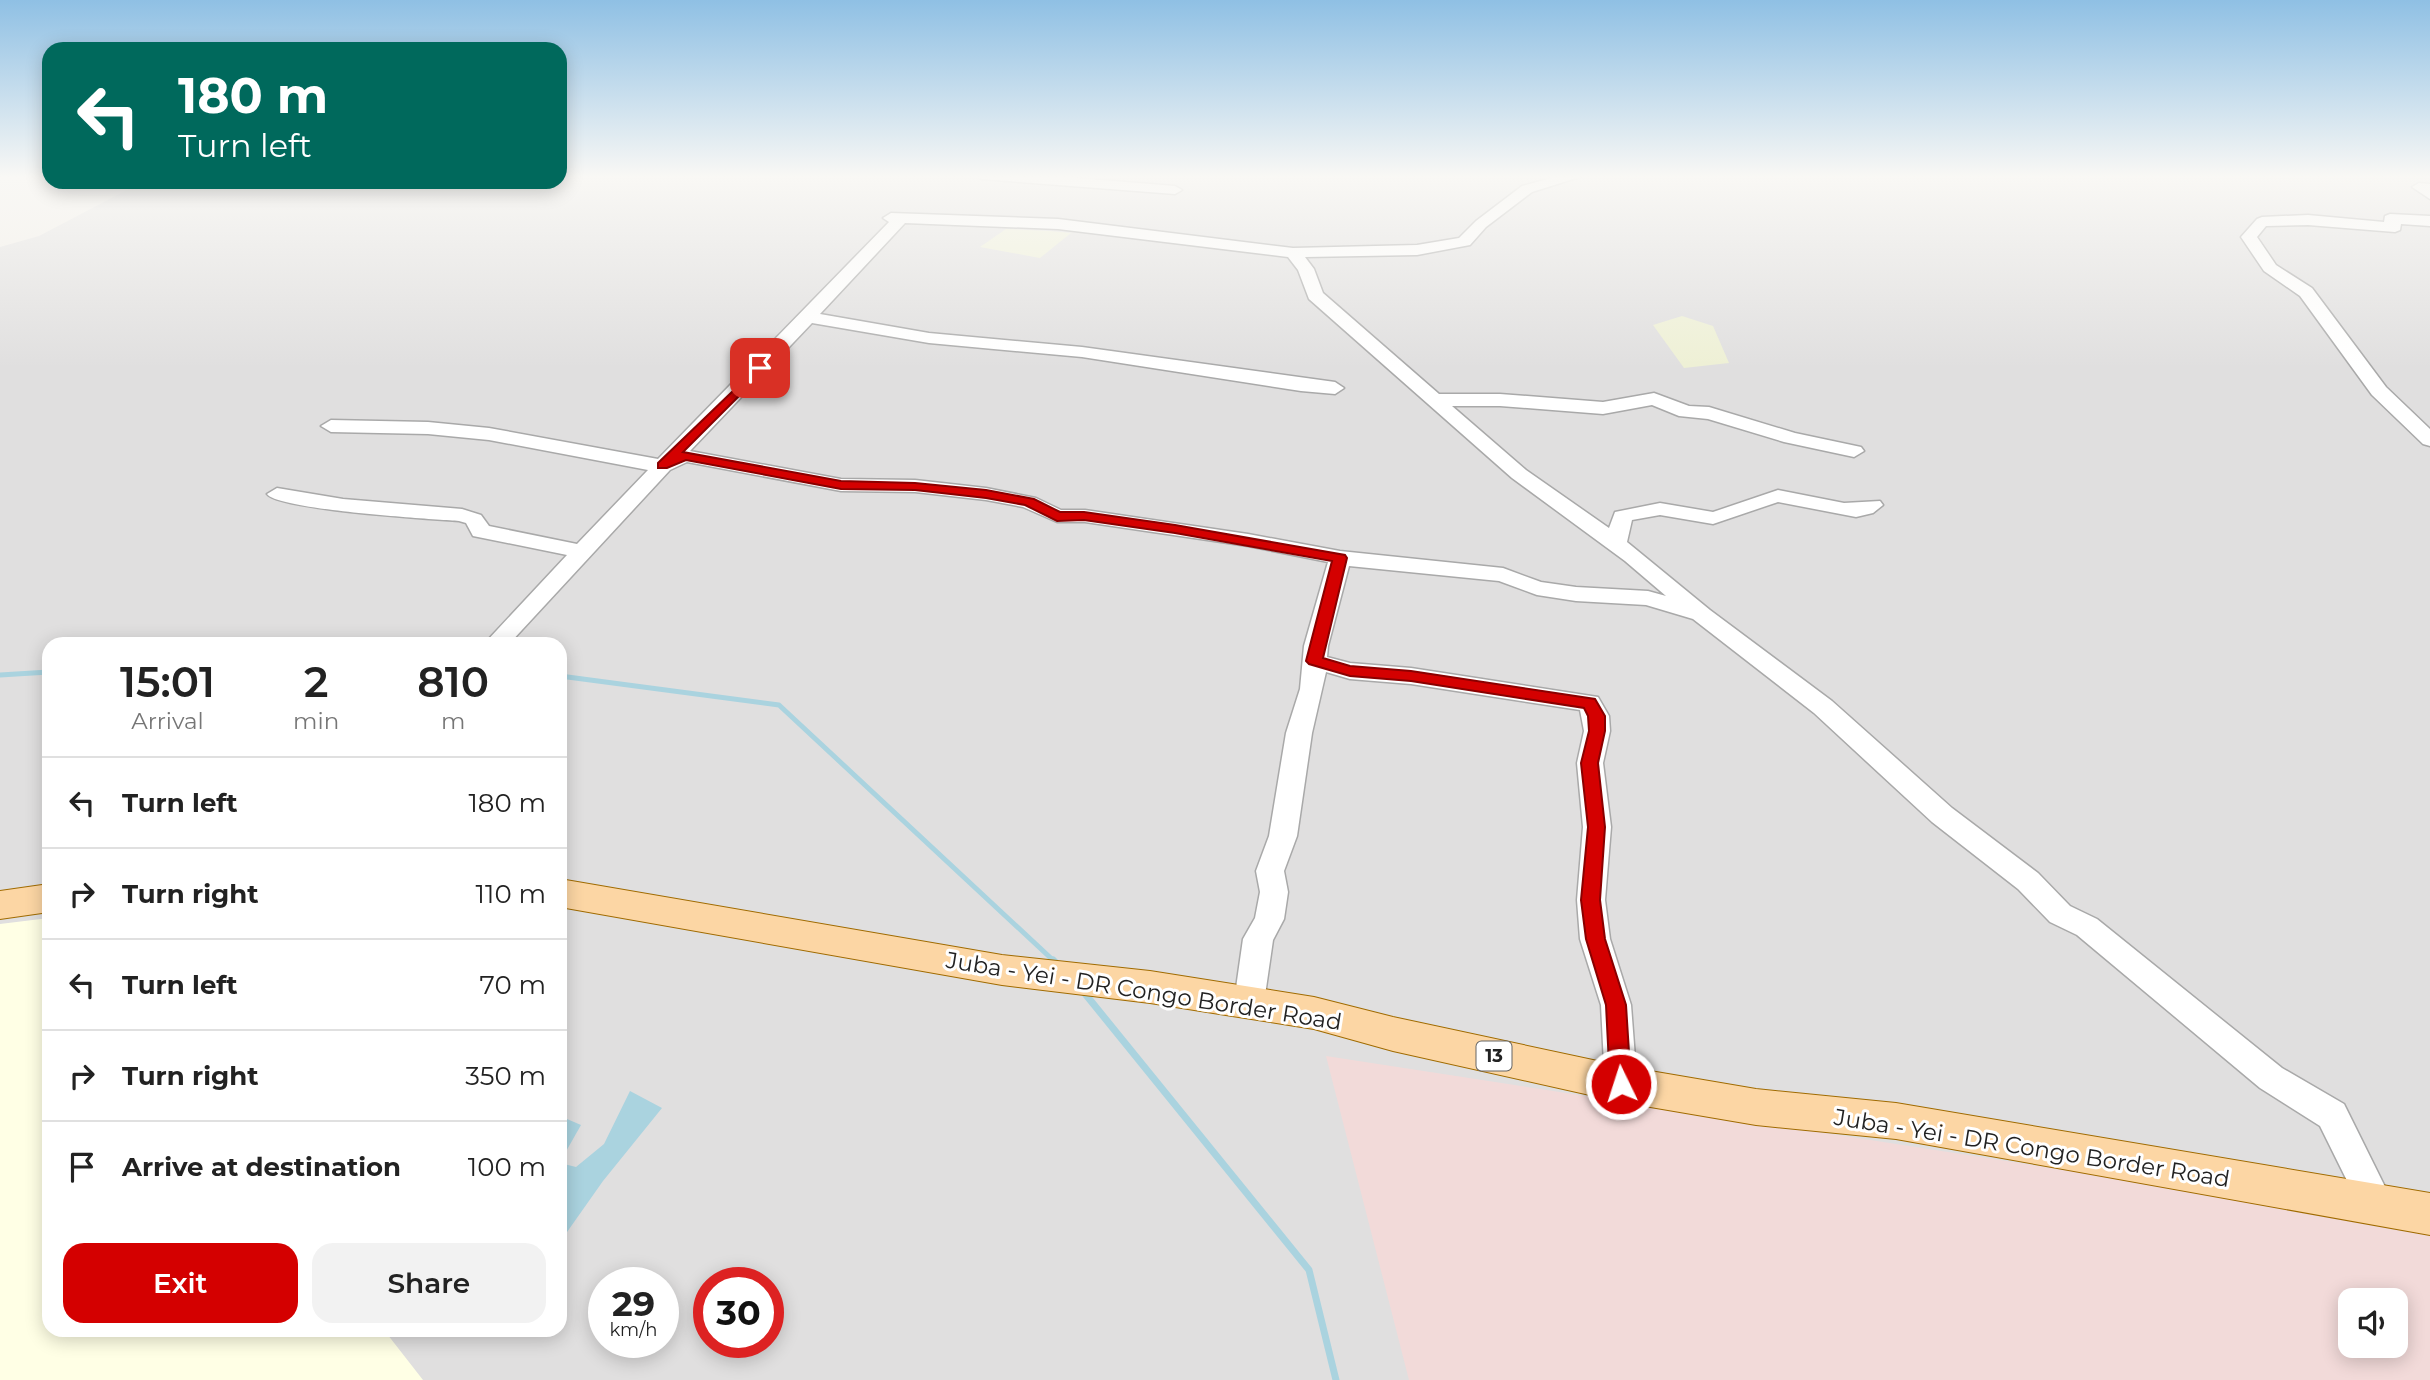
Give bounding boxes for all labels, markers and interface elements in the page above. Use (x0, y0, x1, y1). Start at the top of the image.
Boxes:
text: 180 m (178, 66, 328, 125)
icon: left (63, 70, 154, 161)
text: Turn left (178, 126, 312, 165)
pin (730, 338, 790, 398)
icon: arrive (741, 349, 779, 387)
text: 15:01 (120, 656, 215, 708)
text: 2 (304, 656, 328, 708)
text: 810 (417, 656, 489, 708)
text: Arrival (131, 707, 204, 735)
text: min (293, 707, 339, 735)
text: m (441, 707, 465, 735)
icon: left (63, 784, 101, 822)
text: Turn left (122, 787, 238, 819)
text: 180 m (468, 787, 546, 819)
icon: right (63, 875, 101, 913)
text: Turn right (122, 878, 258, 910)
text: 110 m (476, 878, 546, 910)
street label: Juba - Yei - DR Congo Border Road (943, 946, 1344, 1036)
icon: left (63, 966, 101, 1004)
text: Turn left (122, 969, 238, 1001)
text: 70 m (480, 969, 546, 1001)
road number: 13 (1476, 1042, 1512, 1070)
position arrow (1584, 1047, 1658, 1121)
icon: right (63, 1057, 101, 1095)
text: Turn right (122, 1060, 258, 1092)
text: 350 m (465, 1060, 546, 1092)
street label: Juba - Yei - DR Congo Border Road (1831, 1103, 2232, 1193)
icon: arrive (63, 1148, 101, 1186)
text: Arrive at destination (122, 1151, 401, 1183)
text: 100 m (468, 1151, 546, 1183)
button: Exit (63, 1243, 298, 1323)
button: Share (312, 1243, 546, 1323)
speed limit sign: 30 (693, 1267, 784, 1358)
text: 29 (612, 1282, 655, 1325)
map controls (2338, 1288, 2408, 1358)
button: sound (2338, 1288, 2408, 1358)
text: km/h (609, 1319, 658, 1341)

